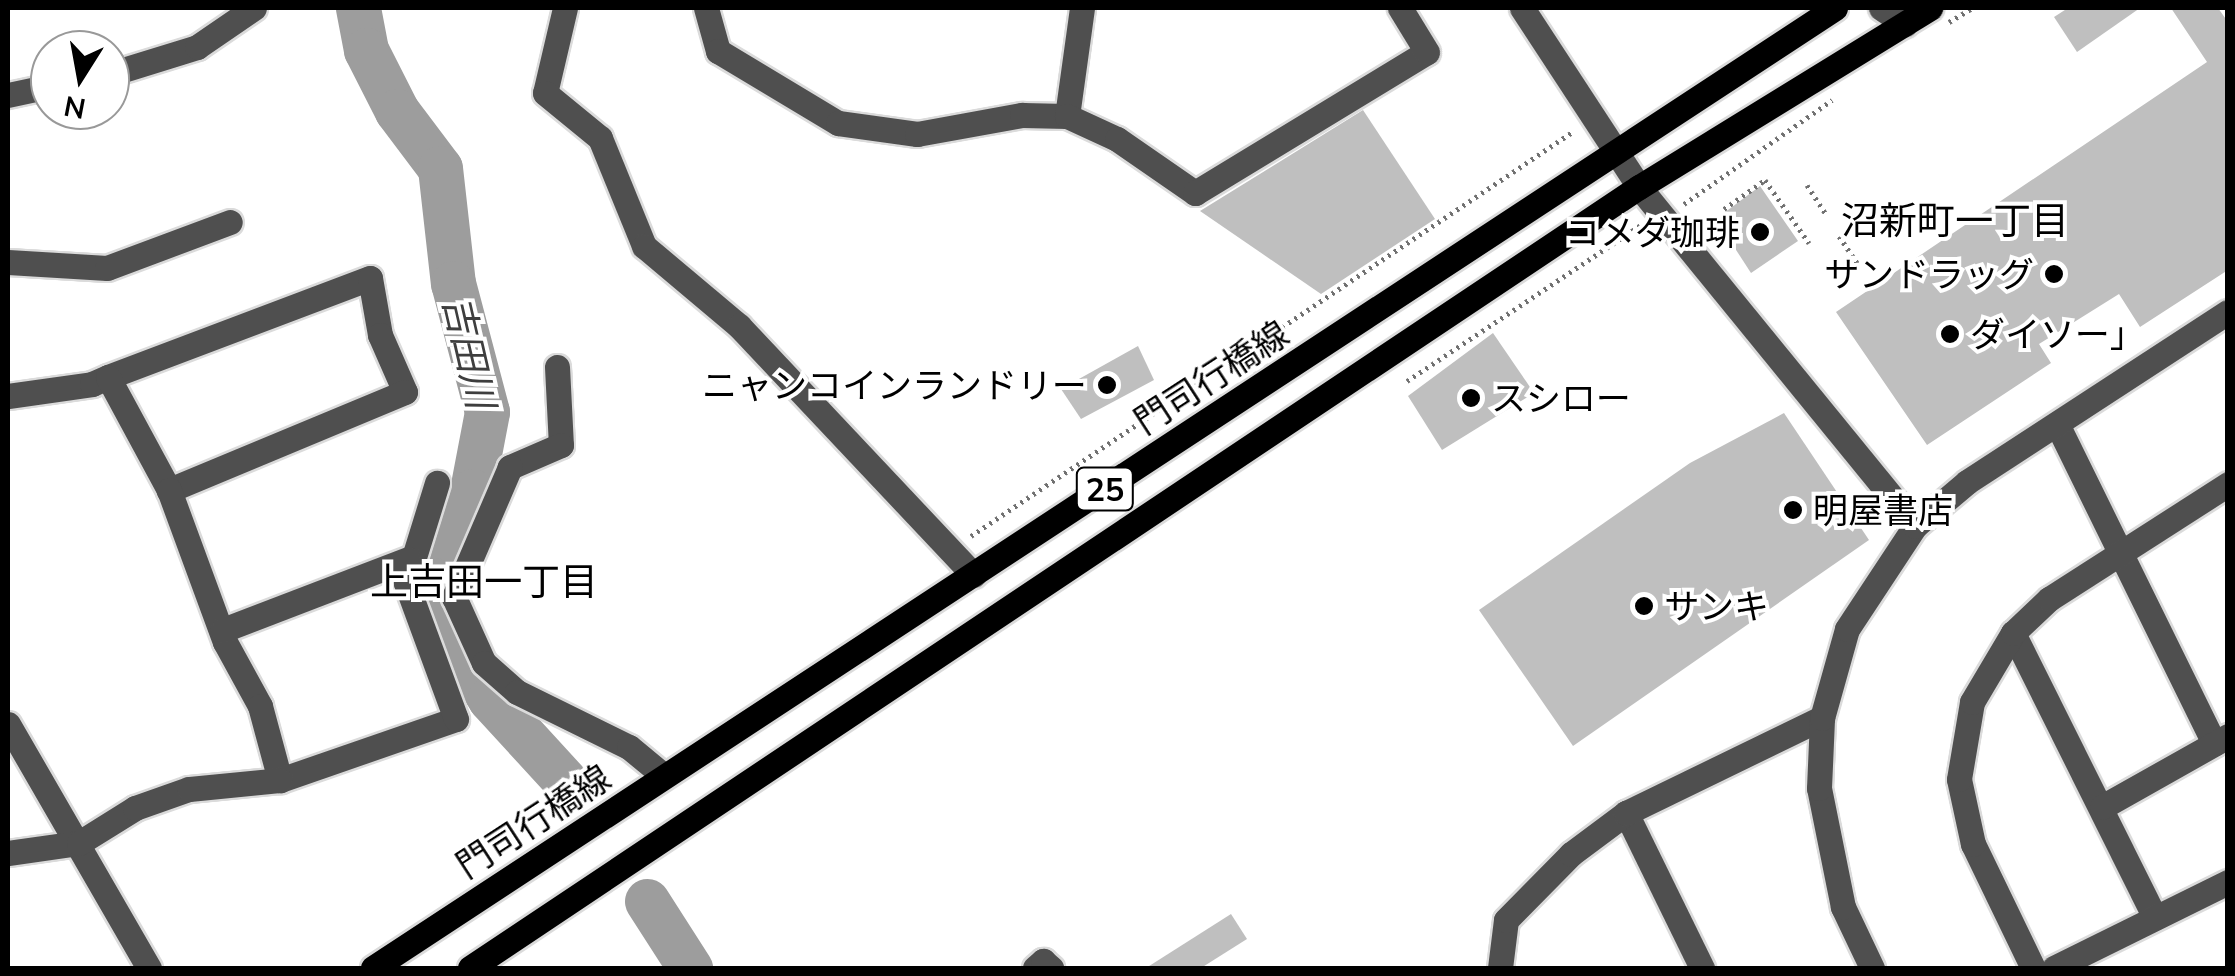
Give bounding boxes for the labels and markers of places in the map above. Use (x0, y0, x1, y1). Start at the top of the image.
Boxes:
place label: コメダ珈琲 (1565, 211, 1740, 253)
marker: コメダ珈琲 (1749, 221, 1771, 243)
place label: サンドラッグ (1824, 253, 2034, 295)
marker: サンドラッグ (2043, 263, 2065, 285)
place label: ダイソー」 (1970, 313, 2145, 355)
marker: ダイソー」 (1939, 323, 1961, 345)
place label: ニャンコインランドリー (702, 364, 1087, 406)
marker: ニャンコインランドリー (1096, 374, 1118, 396)
place label: スシロー (1491, 377, 1631, 419)
marker: スシロー (1460, 387, 1482, 409)
place label: 明屋書店 (1813, 489, 1953, 531)
marker: 明屋書店 (1782, 499, 1804, 521)
place label: サンキ (1664, 585, 1769, 627)
marker: サンキ (1633, 595, 1655, 617)

